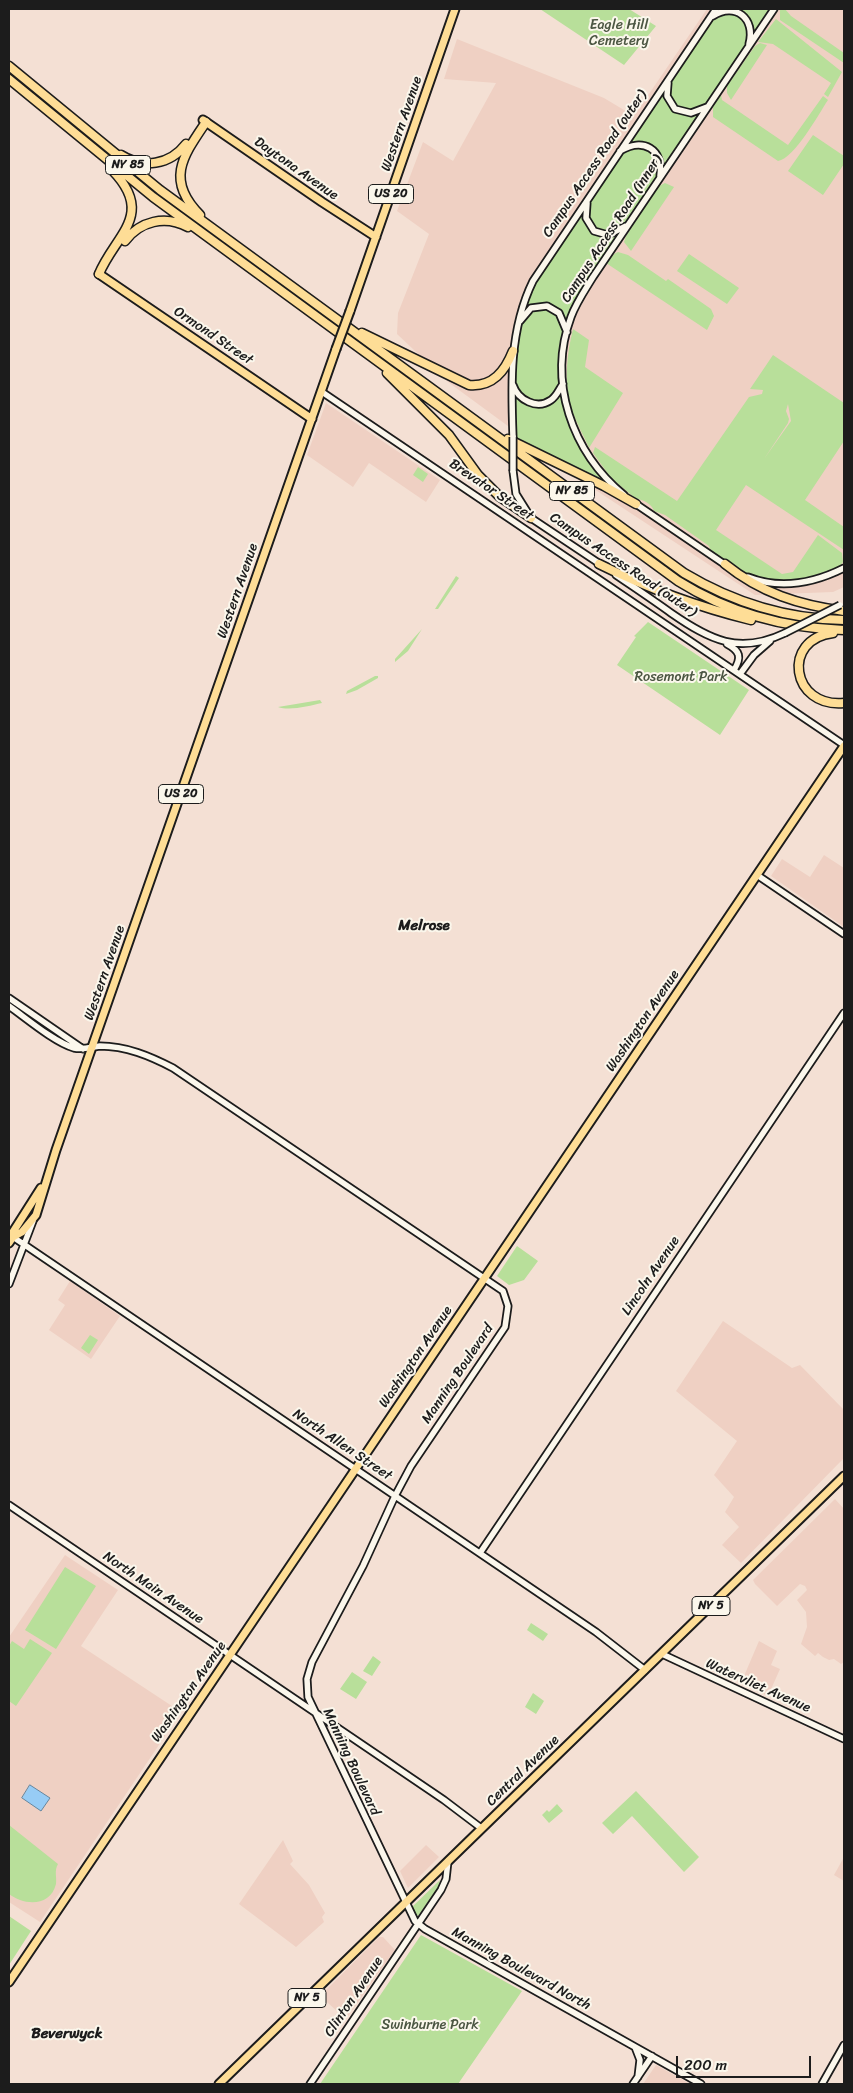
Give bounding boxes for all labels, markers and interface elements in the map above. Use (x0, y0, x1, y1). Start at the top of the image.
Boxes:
park label: Eagle Hill Cemetery (589, 17, 649, 49)
street label: Western Avenue (378, 74, 426, 174)
street label: Campus Access Road (outer) (539, 87, 651, 241)
street label: Daytona Avenue (251, 134, 341, 204)
street label: Campus Access Road (inner) (558, 152, 666, 306)
road number: NY 85 (106, 156, 150, 174)
road number: US 20 (368, 184, 414, 203)
street label: Ormond Street (170, 303, 256, 369)
street label: Brevator Street (446, 456, 536, 524)
road number: NY 85 (550, 482, 594, 501)
street label: Campus Access Road (outer) (546, 509, 700, 621)
street label: Western Avenue (214, 541, 262, 641)
park label: Rosemont Park (635, 669, 727, 685)
road number: US 20 (158, 784, 204, 804)
district label: Melrose (398, 917, 450, 935)
street label: Western Avenue (81, 923, 129, 1023)
street label: Washington Avenue (603, 967, 683, 1075)
street label: Lincoln Avenue (618, 1233, 684, 1319)
street label: Washington Avenue (376, 1303, 456, 1411)
street label: Manning Boulevard (418, 1321, 498, 1427)
street label: North Allen Street (289, 1406, 395, 1484)
street label: North Main Avenue (99, 1548, 207, 1628)
road number: NY 5 (692, 1596, 730, 1615)
street label: Washington Avenue (148, 1638, 230, 1746)
street label: Watervliet Avenue (703, 1655, 813, 1717)
street label: Manning Boulevard (319, 1706, 383, 1818)
street label: Central Avenue (483, 1732, 563, 1810)
street label: Manning Boulevard North (449, 1924, 593, 2014)
street label: Clinton Avenue (321, 1954, 387, 2040)
road number: NY 5 (288, 1989, 326, 2008)
park label: Swinburne Park (381, 2017, 479, 2033)
district label: Beverwyck (31, 2025, 103, 2043)
scale bar (678, 2046, 813, 2078)
text: 200 m (684, 2052, 727, 2078)

